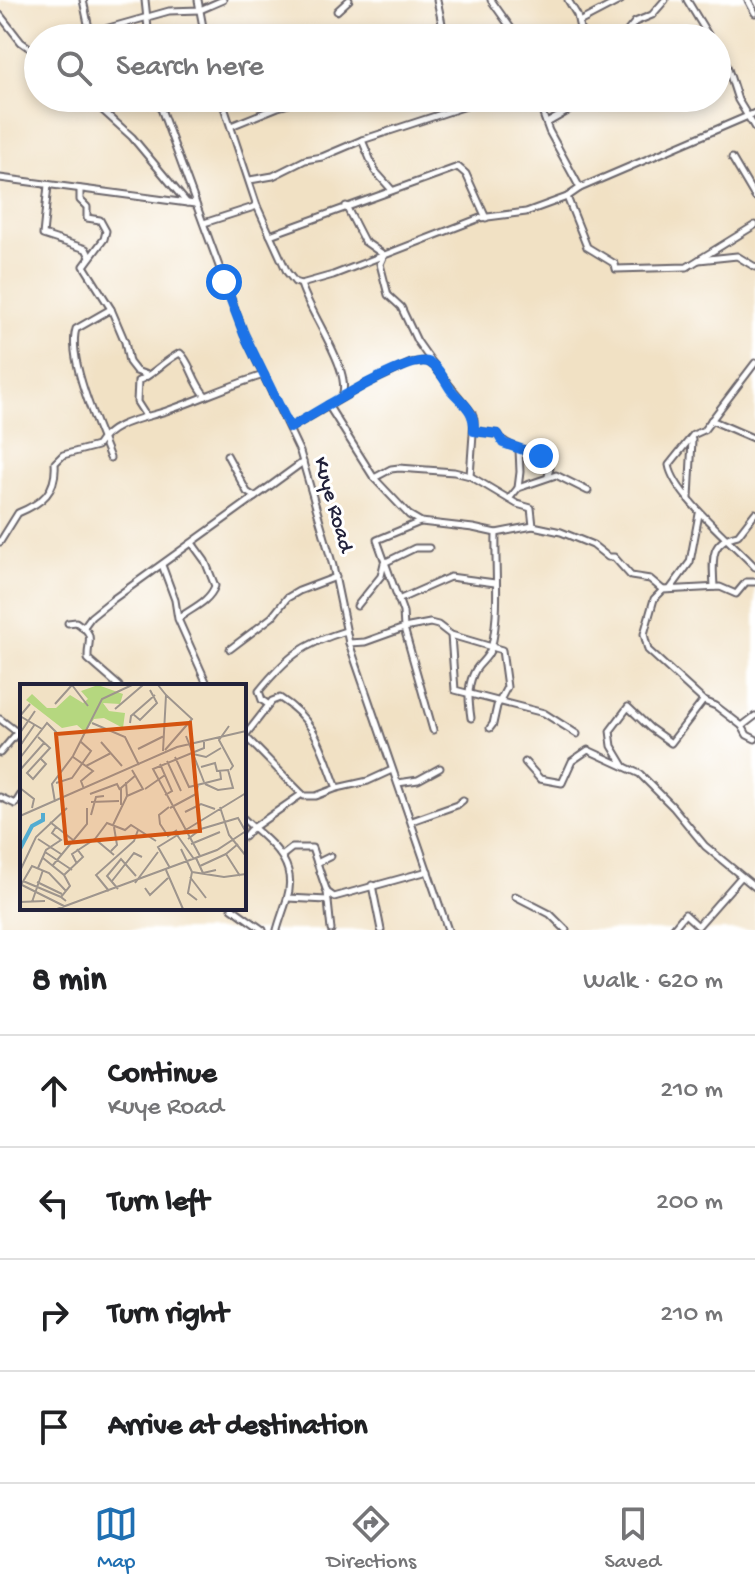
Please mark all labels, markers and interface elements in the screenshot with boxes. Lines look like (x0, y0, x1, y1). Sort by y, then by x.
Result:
search box (24, 24, 731, 112)
icon: search (52, 46, 96, 90)
text: Search here (116, 51, 264, 86)
route start (206, 264, 242, 300)
route end (523, 438, 559, 474)
street label: Kuye Road (306, 454, 359, 558)
inset map (20, 684, 246, 910)
text: 8 min (32, 962, 106, 1002)
text: Walk · 620 m (583, 967, 723, 998)
text: Continue (108, 1058, 217, 1093)
icon: ahead (32, 1069, 76, 1113)
text: 210 m (660, 1076, 723, 1107)
text: Kuye Road (108, 1093, 224, 1124)
icon: left (32, 1181, 76, 1225)
text: Turn left (108, 1186, 209, 1221)
text: 200 m (656, 1188, 723, 1219)
icon: right (32, 1293, 76, 1337)
text: Turn right (108, 1298, 228, 1333)
text: 210 m (660, 1300, 723, 1331)
icon: arrive (32, 1405, 76, 1449)
text: Arrive at destination (108, 1410, 368, 1445)
tab: Map (94, 1502, 138, 1576)
tab: Directions (327, 1502, 416, 1576)
tab: Saved (604, 1502, 661, 1576)

